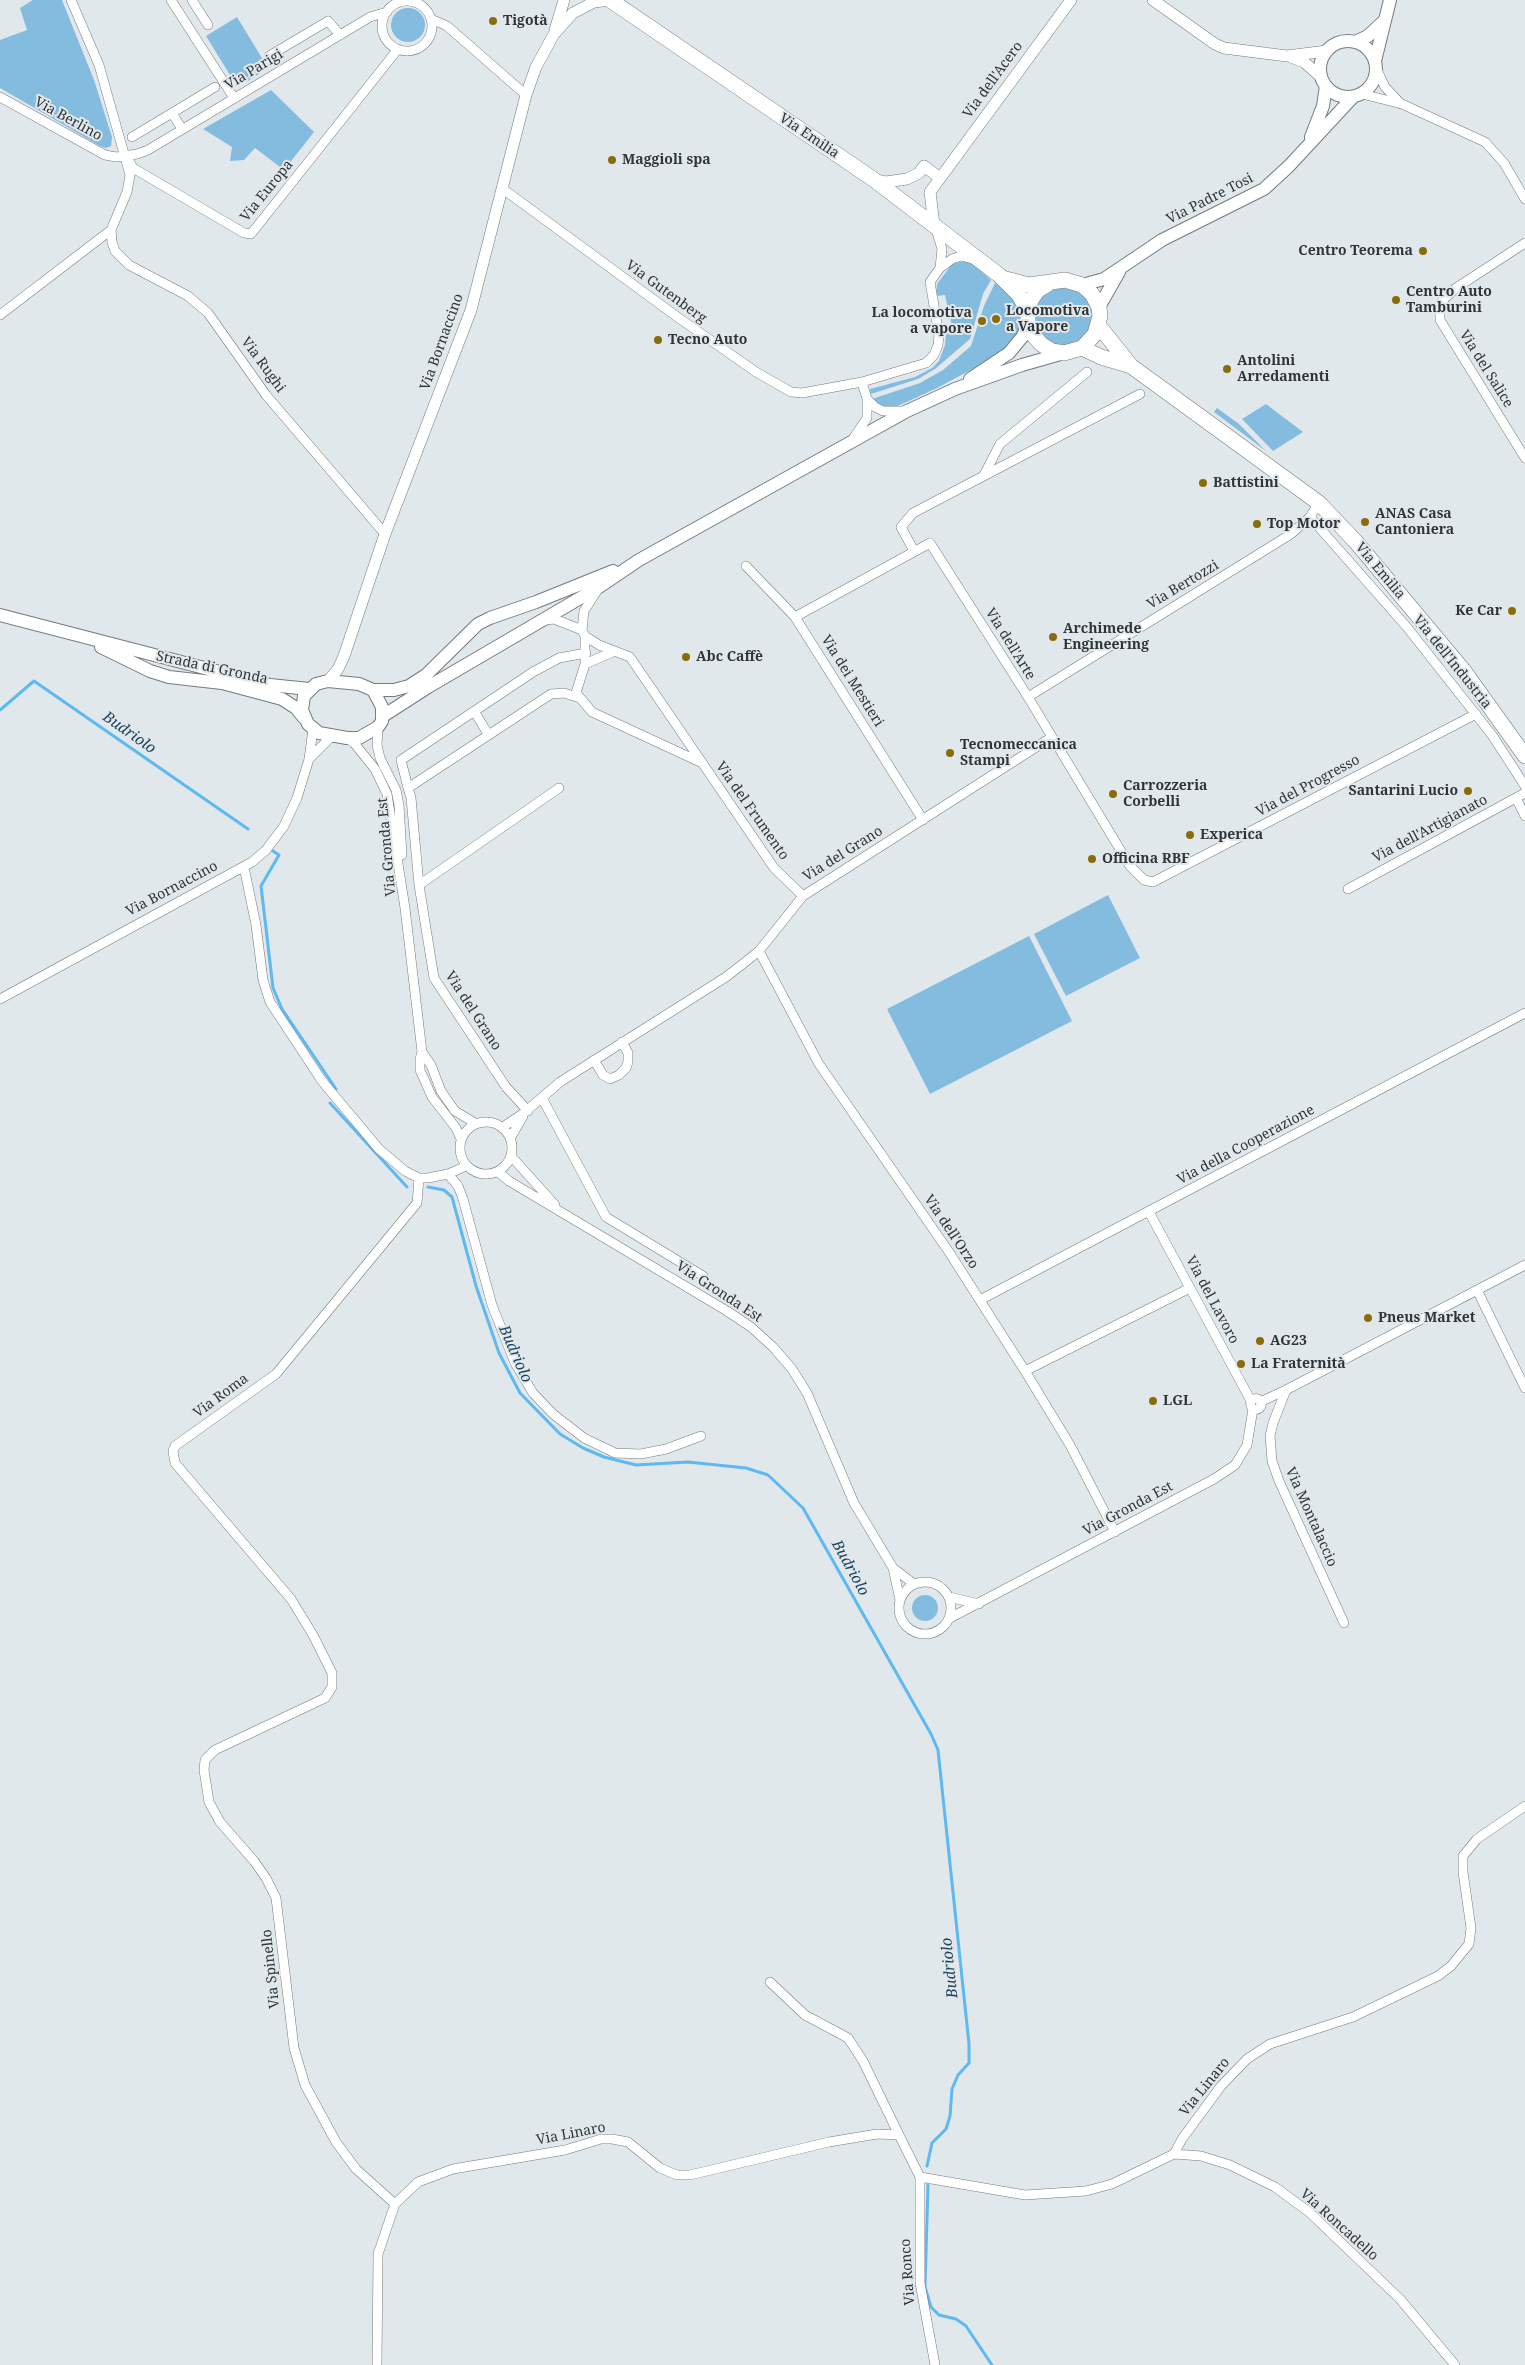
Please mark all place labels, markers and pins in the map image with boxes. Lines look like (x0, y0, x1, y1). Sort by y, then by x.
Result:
place label: Tigotà (503, 13, 548, 29)
marker: Tigotà (487, 15, 499, 27)
place label: Maggioli spa (622, 152, 711, 168)
marker: Maggioli spa (606, 154, 618, 166)
place label: Centro Teorema (1298, 243, 1413, 259)
marker: Centro Teorema (1417, 245, 1429, 257)
place label: Centro Auto Tamburini (1406, 284, 1492, 316)
marker: Centro Auto Tamburini (1390, 294, 1402, 306)
place label: Locomotiva a Vapore (1006, 303, 1090, 336)
place label: La locomotiva a vapore (871, 305, 972, 338)
marker: Locomotiva a Vapore (990, 313, 1002, 325)
marker: La locomotiva a vapore (976, 315, 988, 327)
place label: Tecno Auto (668, 332, 747, 348)
marker: Tecno Auto (652, 334, 664, 346)
place label: Antolini Arredamenti (1237, 353, 1329, 386)
marker: Antolini Arredamenti (1221, 363, 1233, 375)
place label: Battistini (1213, 475, 1279, 491)
marker: Battistini (1197, 477, 1209, 489)
place label: ANAS Casa Cantoniera (1375, 506, 1454, 538)
place label: Top Motor (1267, 516, 1340, 532)
marker: ANAS Casa Cantoniera (1359, 516, 1371, 528)
marker: Top Motor (1251, 518, 1263, 530)
place label: Ke Car (1455, 603, 1502, 619)
marker: Ke Car (1506, 605, 1518, 617)
place label: Archimede Engineering (1063, 621, 1149, 654)
marker: Archimede Engineering (1047, 631, 1059, 643)
place label: Abc Caffè (696, 649, 763, 665)
marker: Abc Caffè (680, 651, 692, 663)
place label: Tecnomeccanica Stampi (960, 737, 1077, 770)
marker: Tecnomeccanica Stampi (944, 747, 956, 759)
place label: Carrozzeria Corbelli (1123, 778, 1207, 810)
place label: Santarini Lucio (1349, 783, 1458, 799)
marker: Santarini Lucio (1462, 785, 1474, 797)
marker: Carrozzeria Corbelli (1107, 788, 1119, 800)
place label: Experica (1200, 827, 1263, 843)
marker: Experica (1184, 829, 1196, 841)
place label: Officina RBF (1102, 851, 1190, 867)
marker: Officina RBF (1086, 853, 1098, 865)
place label: Pneus Market (1378, 1310, 1475, 1326)
marker: Pneus Market (1362, 1312, 1374, 1324)
place label: AG23 (1270, 1333, 1307, 1349)
marker: AG23 (1254, 1335, 1266, 1347)
place label: La Fraternità (1251, 1356, 1346, 1372)
marker: La Fraternità (1235, 1358, 1247, 1370)
place label: LGL (1163, 1393, 1192, 1409)
marker: LGL (1147, 1395, 1159, 1407)

